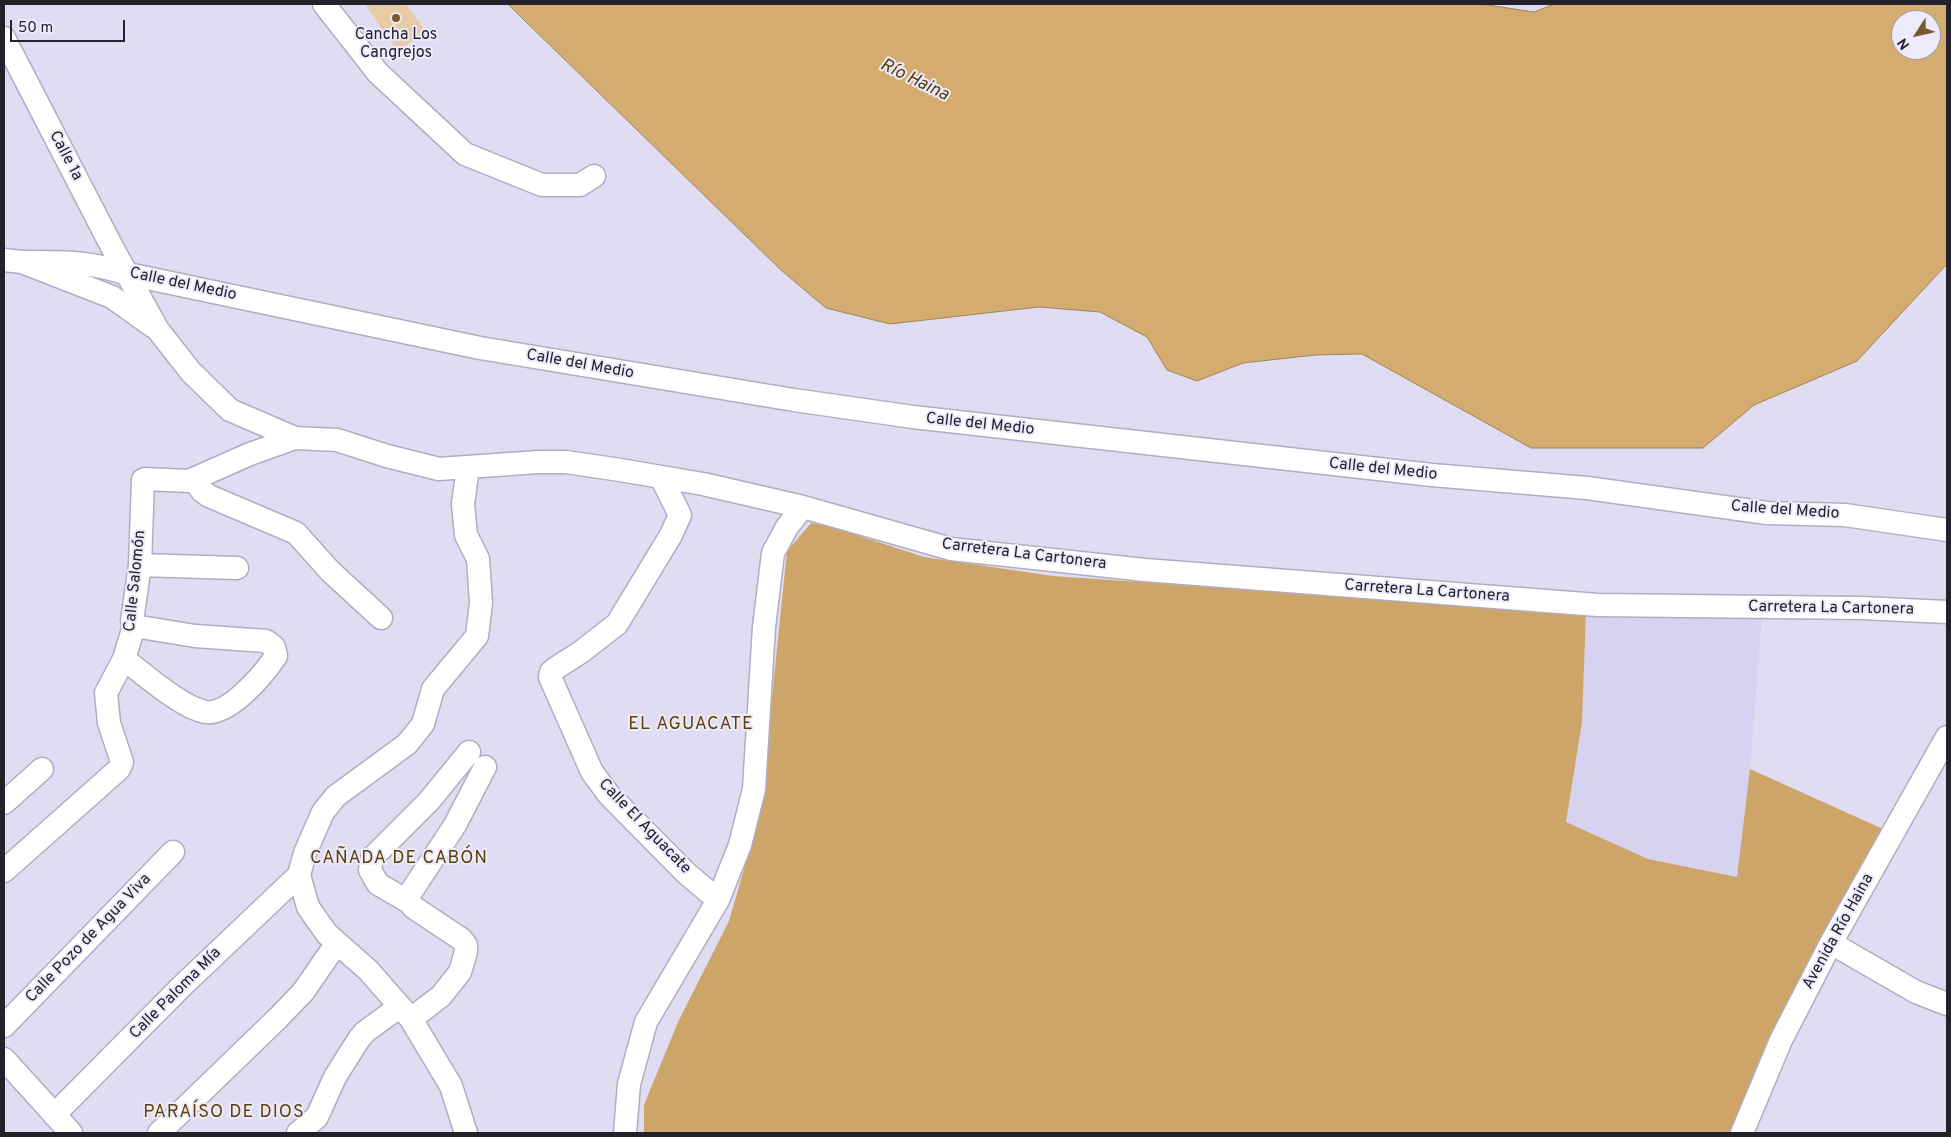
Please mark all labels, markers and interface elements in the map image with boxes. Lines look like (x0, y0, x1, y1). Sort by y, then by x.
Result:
scale bar (12, 10, 128, 42)
north arrow (1891, 10, 1941, 60)
marker: Cancha Los Cangrejos (390, 12, 402, 24)
text: 50 m (18, 19, 53, 38)
place label: Cancha Los Cangrejos (355, 26, 437, 64)
text: N (1894, 34, 1914, 52)
water label: Río Haina (876, 55, 952, 107)
street label: Calle 1a (44, 128, 86, 184)
street label: Calle del Medio (128, 264, 238, 306)
street label: Calle del Medio (525, 346, 635, 384)
street label: Calle del Medio (925, 410, 1035, 440)
street label: Calle del Medio (1328, 455, 1438, 485)
street label: Calle del Medio (1730, 498, 1840, 524)
street label: Calle Salomón (121, 529, 151, 633)
street label: Carretera La Cartonera (941, 535, 1107, 575)
street label: Carretera La Cartonera (1344, 577, 1510, 607)
street label: Carretera La Cartonera (1748, 598, 1914, 620)
district label: EL AGUACATE (627, 714, 755, 736)
street label: Calle El Aguacate (594, 775, 694, 879)
district label: CAÑADA DE CABÓN (308, 848, 490, 870)
street label: Calle Pozo de Agua Viva (22, 870, 156, 1008)
street label: Avenida Río Haina (1799, 871, 1879, 993)
street label: Calle Paloma Mía (126, 944, 226, 1044)
district label: PARAÍSO DE DIOS (141, 1102, 307, 1124)

